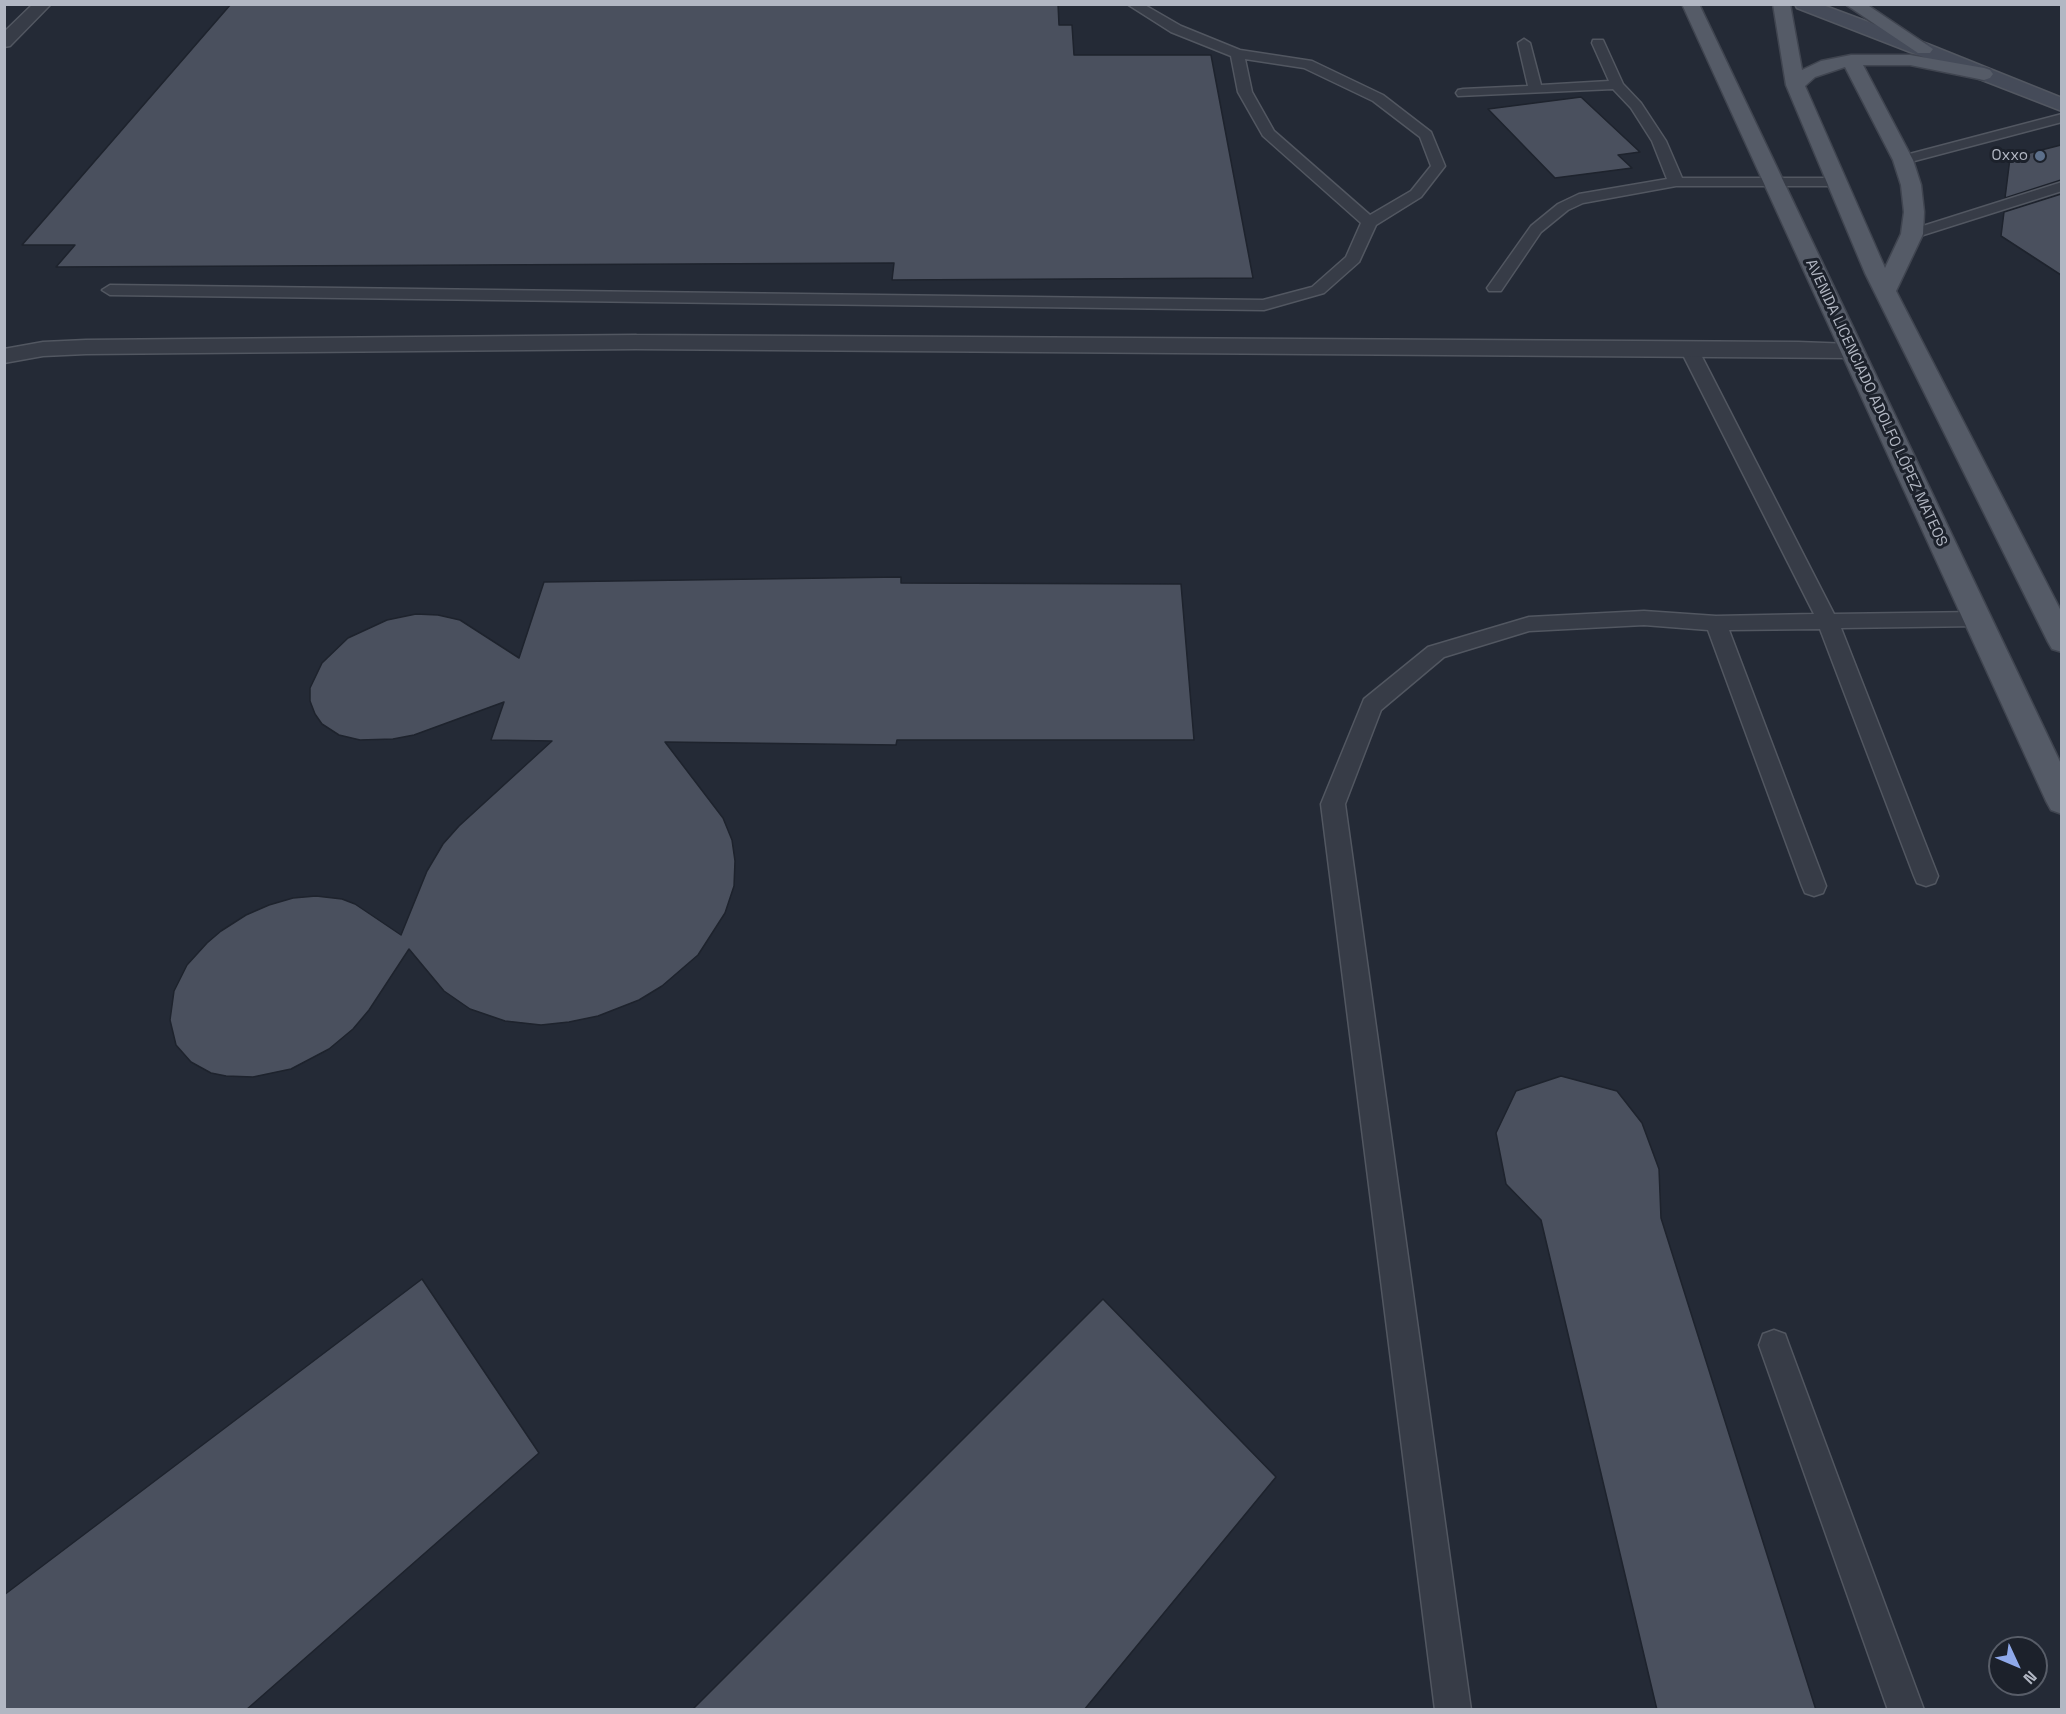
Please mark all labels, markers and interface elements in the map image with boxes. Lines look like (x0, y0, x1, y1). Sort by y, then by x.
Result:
place label: Oxxo (1991, 147, 2028, 165)
marker: Oxxo (2033, 149, 2047, 163)
street label: AVENIDA LICENCIADO ADOLFO LÓPEZ MATEOS (1801, 257, 1951, 549)
north arrow (1988, 1636, 2048, 1696)
text: N (2019, 1666, 2041, 1689)

